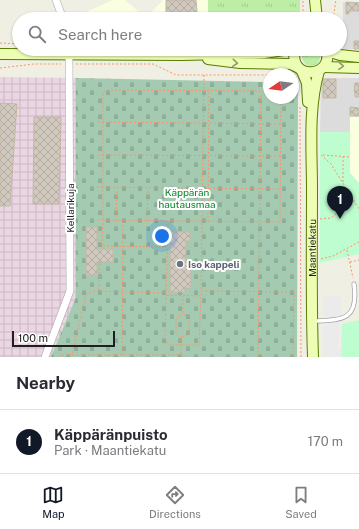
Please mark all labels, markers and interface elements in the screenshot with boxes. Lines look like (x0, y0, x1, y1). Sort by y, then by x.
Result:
search box (12, 12, 347, 56)
icon: search (26, 23, 48, 45)
text: Search here (58, 26, 142, 43)
one-way arrow (232, 58, 238, 67)
one-way arrow (338, 62, 344, 71)
north arrow (263, 68, 299, 104)
street label: Kellarikuja (64, 183, 76, 233)
park label: Käppärän hautausmaa (158, 186, 216, 210)
pin: 1 (327, 186, 353, 219)
street label: Maantiekatu (306, 219, 318, 277)
your location (152, 226, 172, 246)
place label: Iso kappeli (188, 258, 240, 270)
marker: Iso kappeli (175, 259, 185, 269)
scale bar (12, 329, 115, 348)
text: 100 m (18, 332, 48, 344)
text: Nearby (16, 373, 75, 393)
text: Käppäränpuisto (54, 426, 168, 443)
text: 1 (26, 434, 32, 449)
text: 170 m (308, 434, 343, 449)
text: Park · Maantiekatu (54, 443, 166, 458)
tab: Map (42, 484, 65, 520)
tab: Directions (149, 484, 201, 520)
tab: Saved (285, 484, 317, 520)

